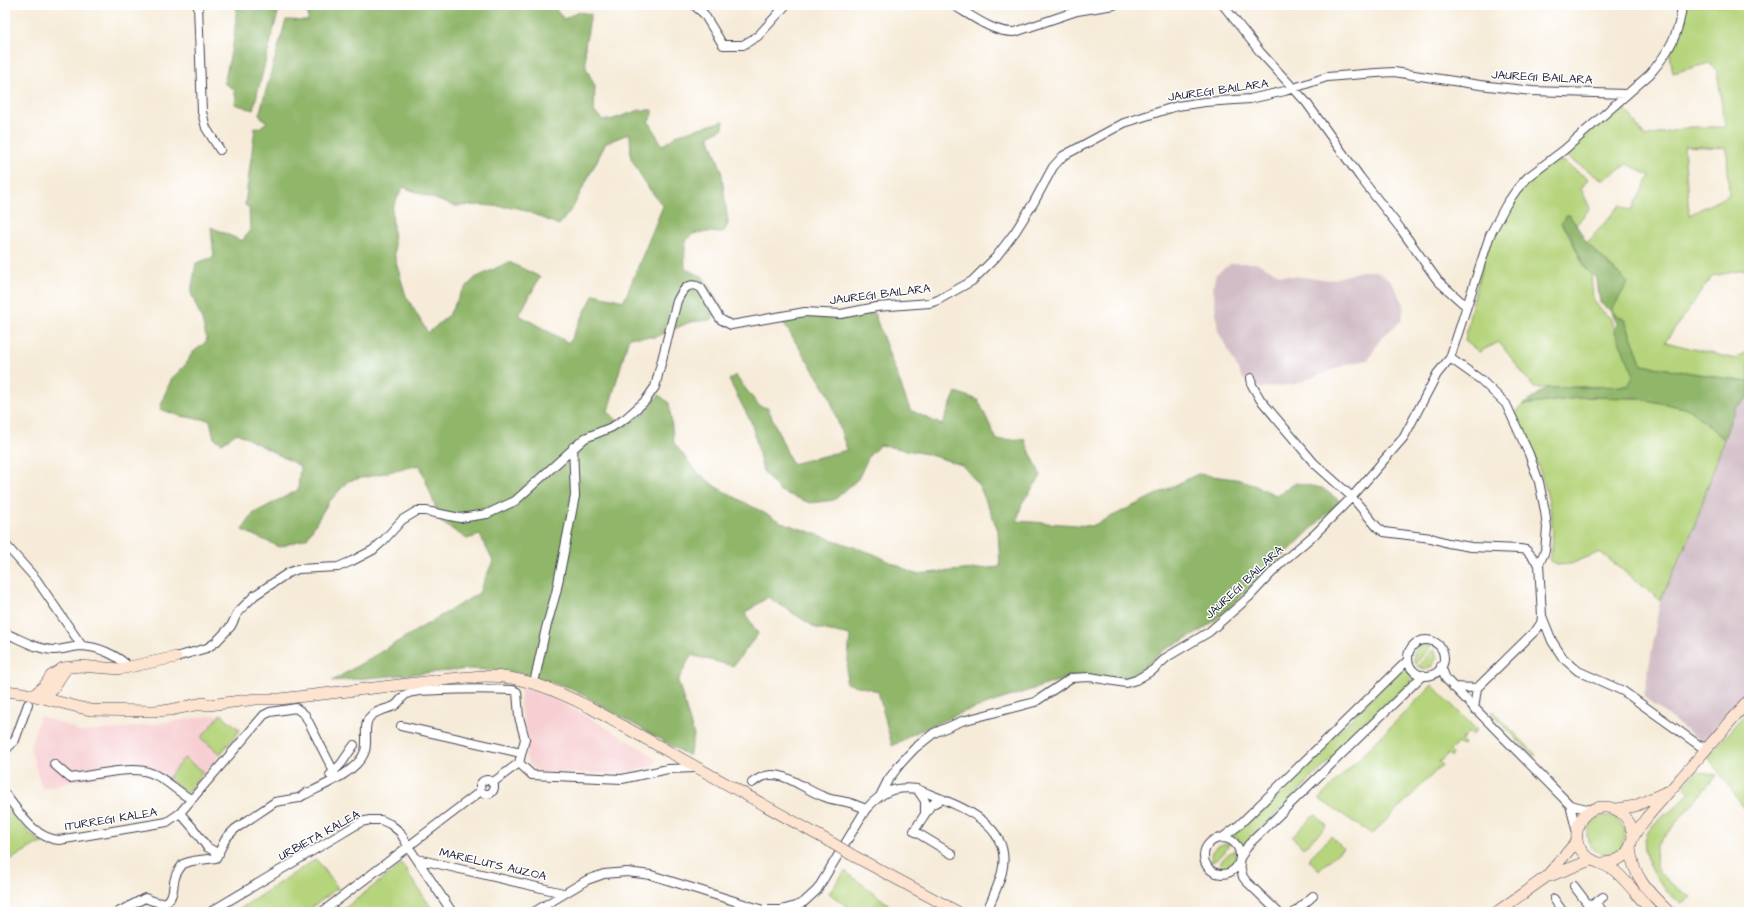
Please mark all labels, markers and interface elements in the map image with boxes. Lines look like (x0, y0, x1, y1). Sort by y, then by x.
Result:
street label: JAUREGI BAILARA (1491, 66, 1593, 89)
street label: JAUREGI BAILARA (1167, 75, 1270, 106)
street label: JAUREGI BAILARA (829, 280, 932, 309)
street label: JAUREGI BAILARA (1201, 541, 1288, 623)
street label: ITURREGI KALEA (64, 804, 159, 835)
street label: URBIETA KALEA (275, 806, 363, 865)
street label: MARIELUTS AUZOA (438, 844, 549, 885)

